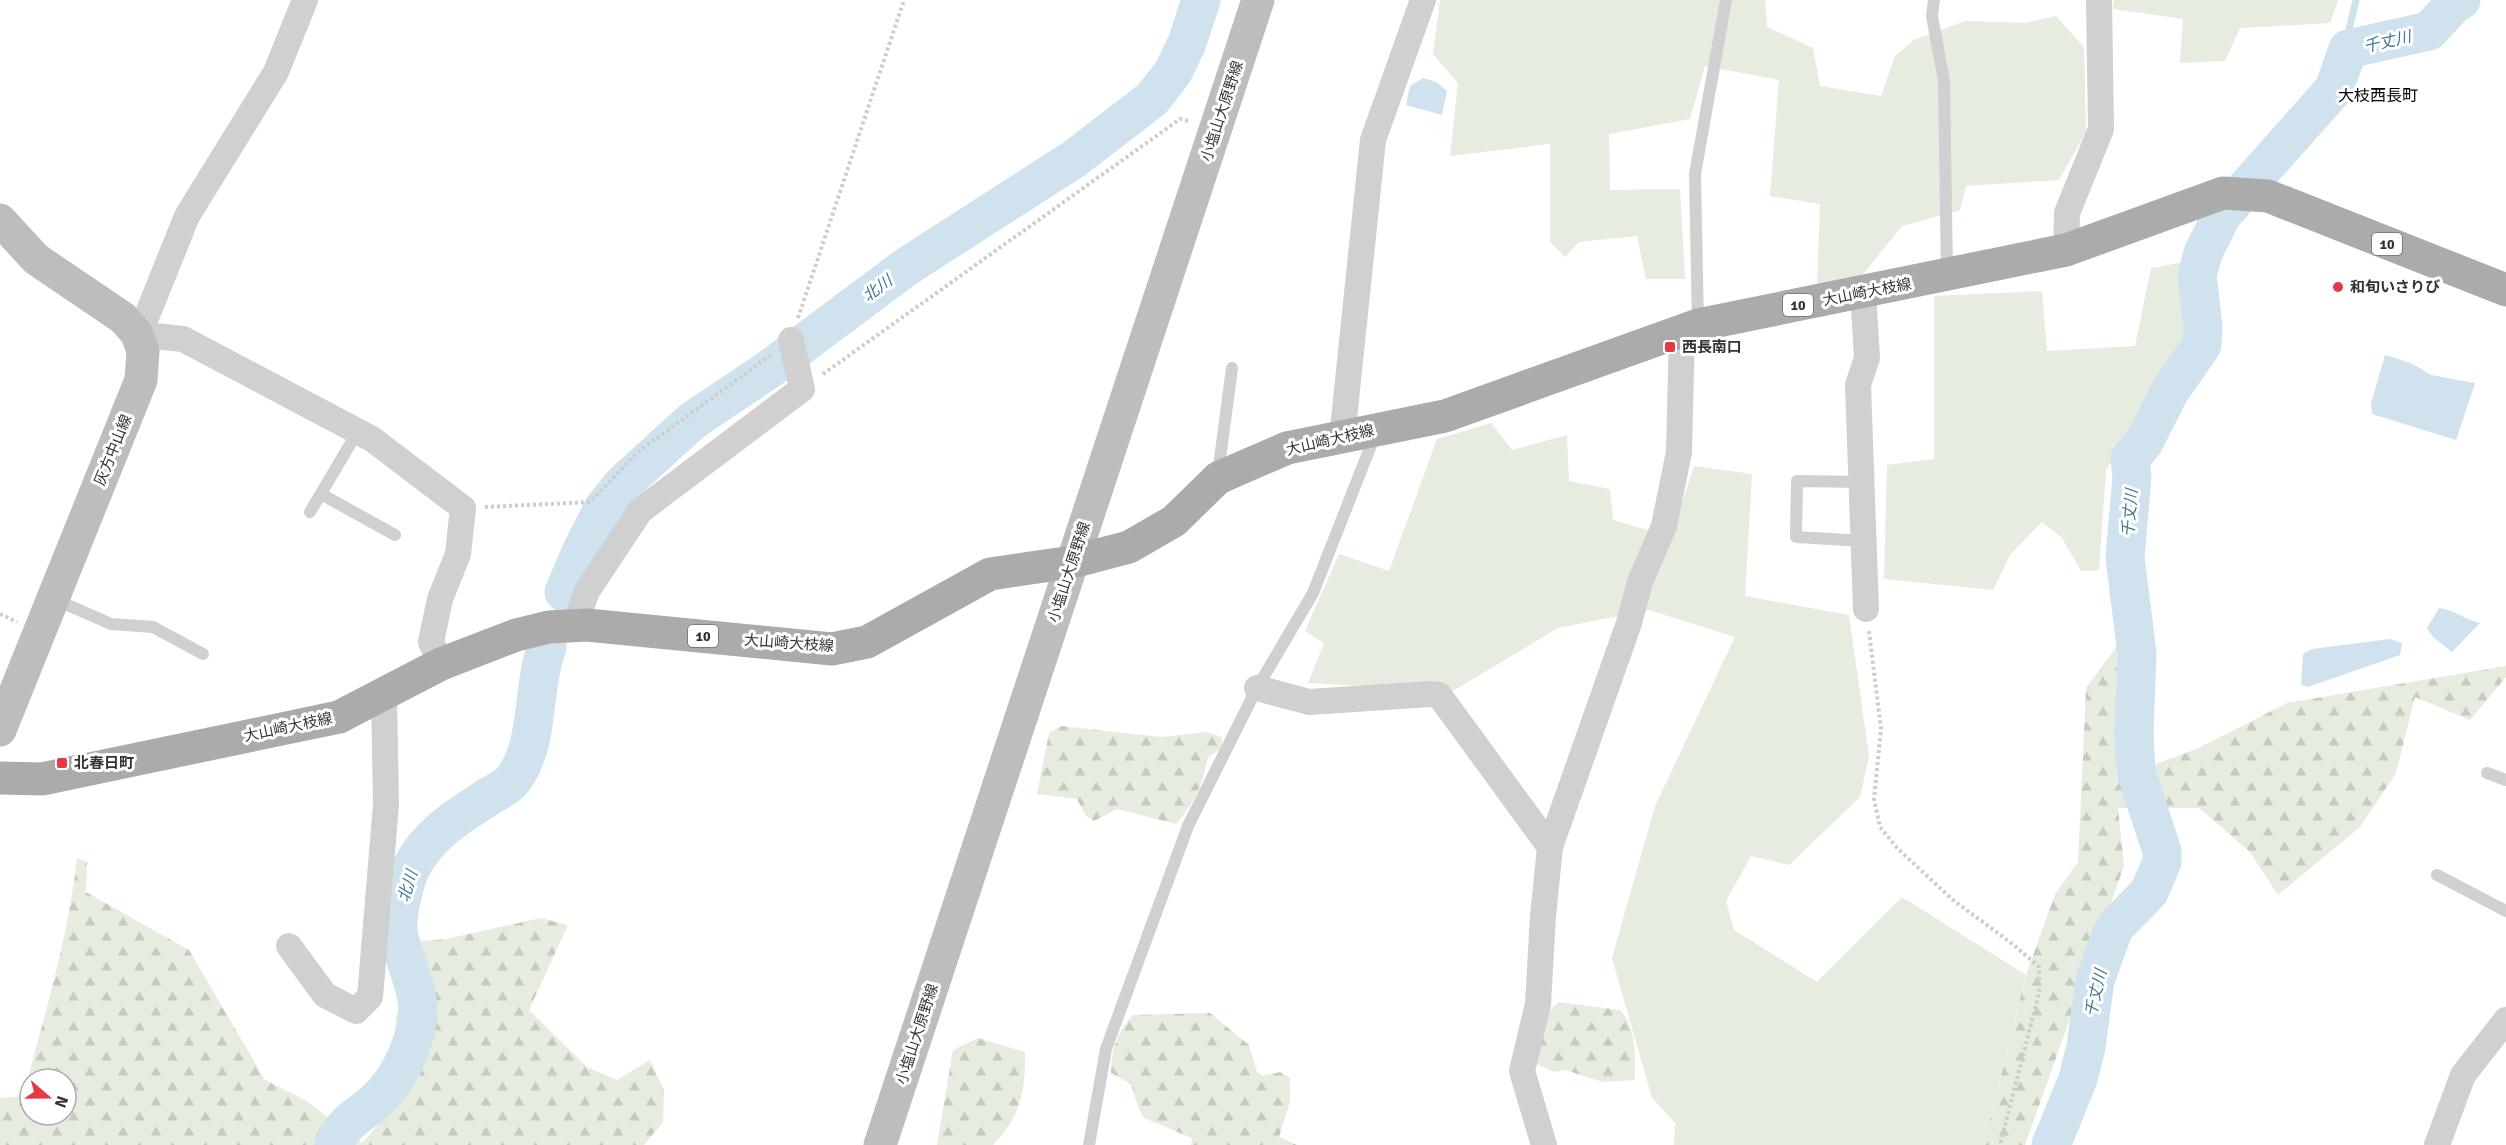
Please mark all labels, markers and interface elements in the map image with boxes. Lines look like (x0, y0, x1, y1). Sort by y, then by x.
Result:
water label: 千丈川 (2362, 26, 2415, 57)
street label: 小塩山大原野線 (1197, 58, 1247, 164)
district label: 大枝西長町 (2338, 86, 2418, 106)
road number: 10 (2372, 233, 2402, 255)
water label: 北川 (859, 270, 898, 306)
street label: 大山崎大枝線 (1821, 275, 1913, 309)
place label: 和旬いさりび (2350, 278, 2440, 296)
marker: 和旬いさりび (2331, 280, 2345, 294)
road number: 10 (1783, 294, 1813, 316)
place label: 西長南口 (1682, 338, 1742, 356)
marker: 西長南口 (1663, 340, 1677, 354)
street label: 灰方中山線 (91, 412, 135, 488)
street label: 大山崎大枝線 (1284, 421, 1376, 459)
water label: 千丈川 (2118, 486, 2142, 538)
street label: 小塩山大原野線 (1044, 519, 1094, 625)
road number: 10 (688, 625, 718, 647)
street label: 大山崎大枝線 (743, 631, 835, 655)
street label: 大山崎大枝線 (242, 709, 334, 745)
place label: 北春日町 (74, 754, 134, 772)
marker: 北春日町 (55, 756, 69, 770)
water label: 北川 (394, 866, 423, 905)
water label: 千丈川 (2081, 966, 2112, 1019)
street label: 小塩山大原野線 (892, 981, 942, 1087)
north arrow (18, 1067, 78, 1127)
text: N (50, 1093, 72, 1110)

